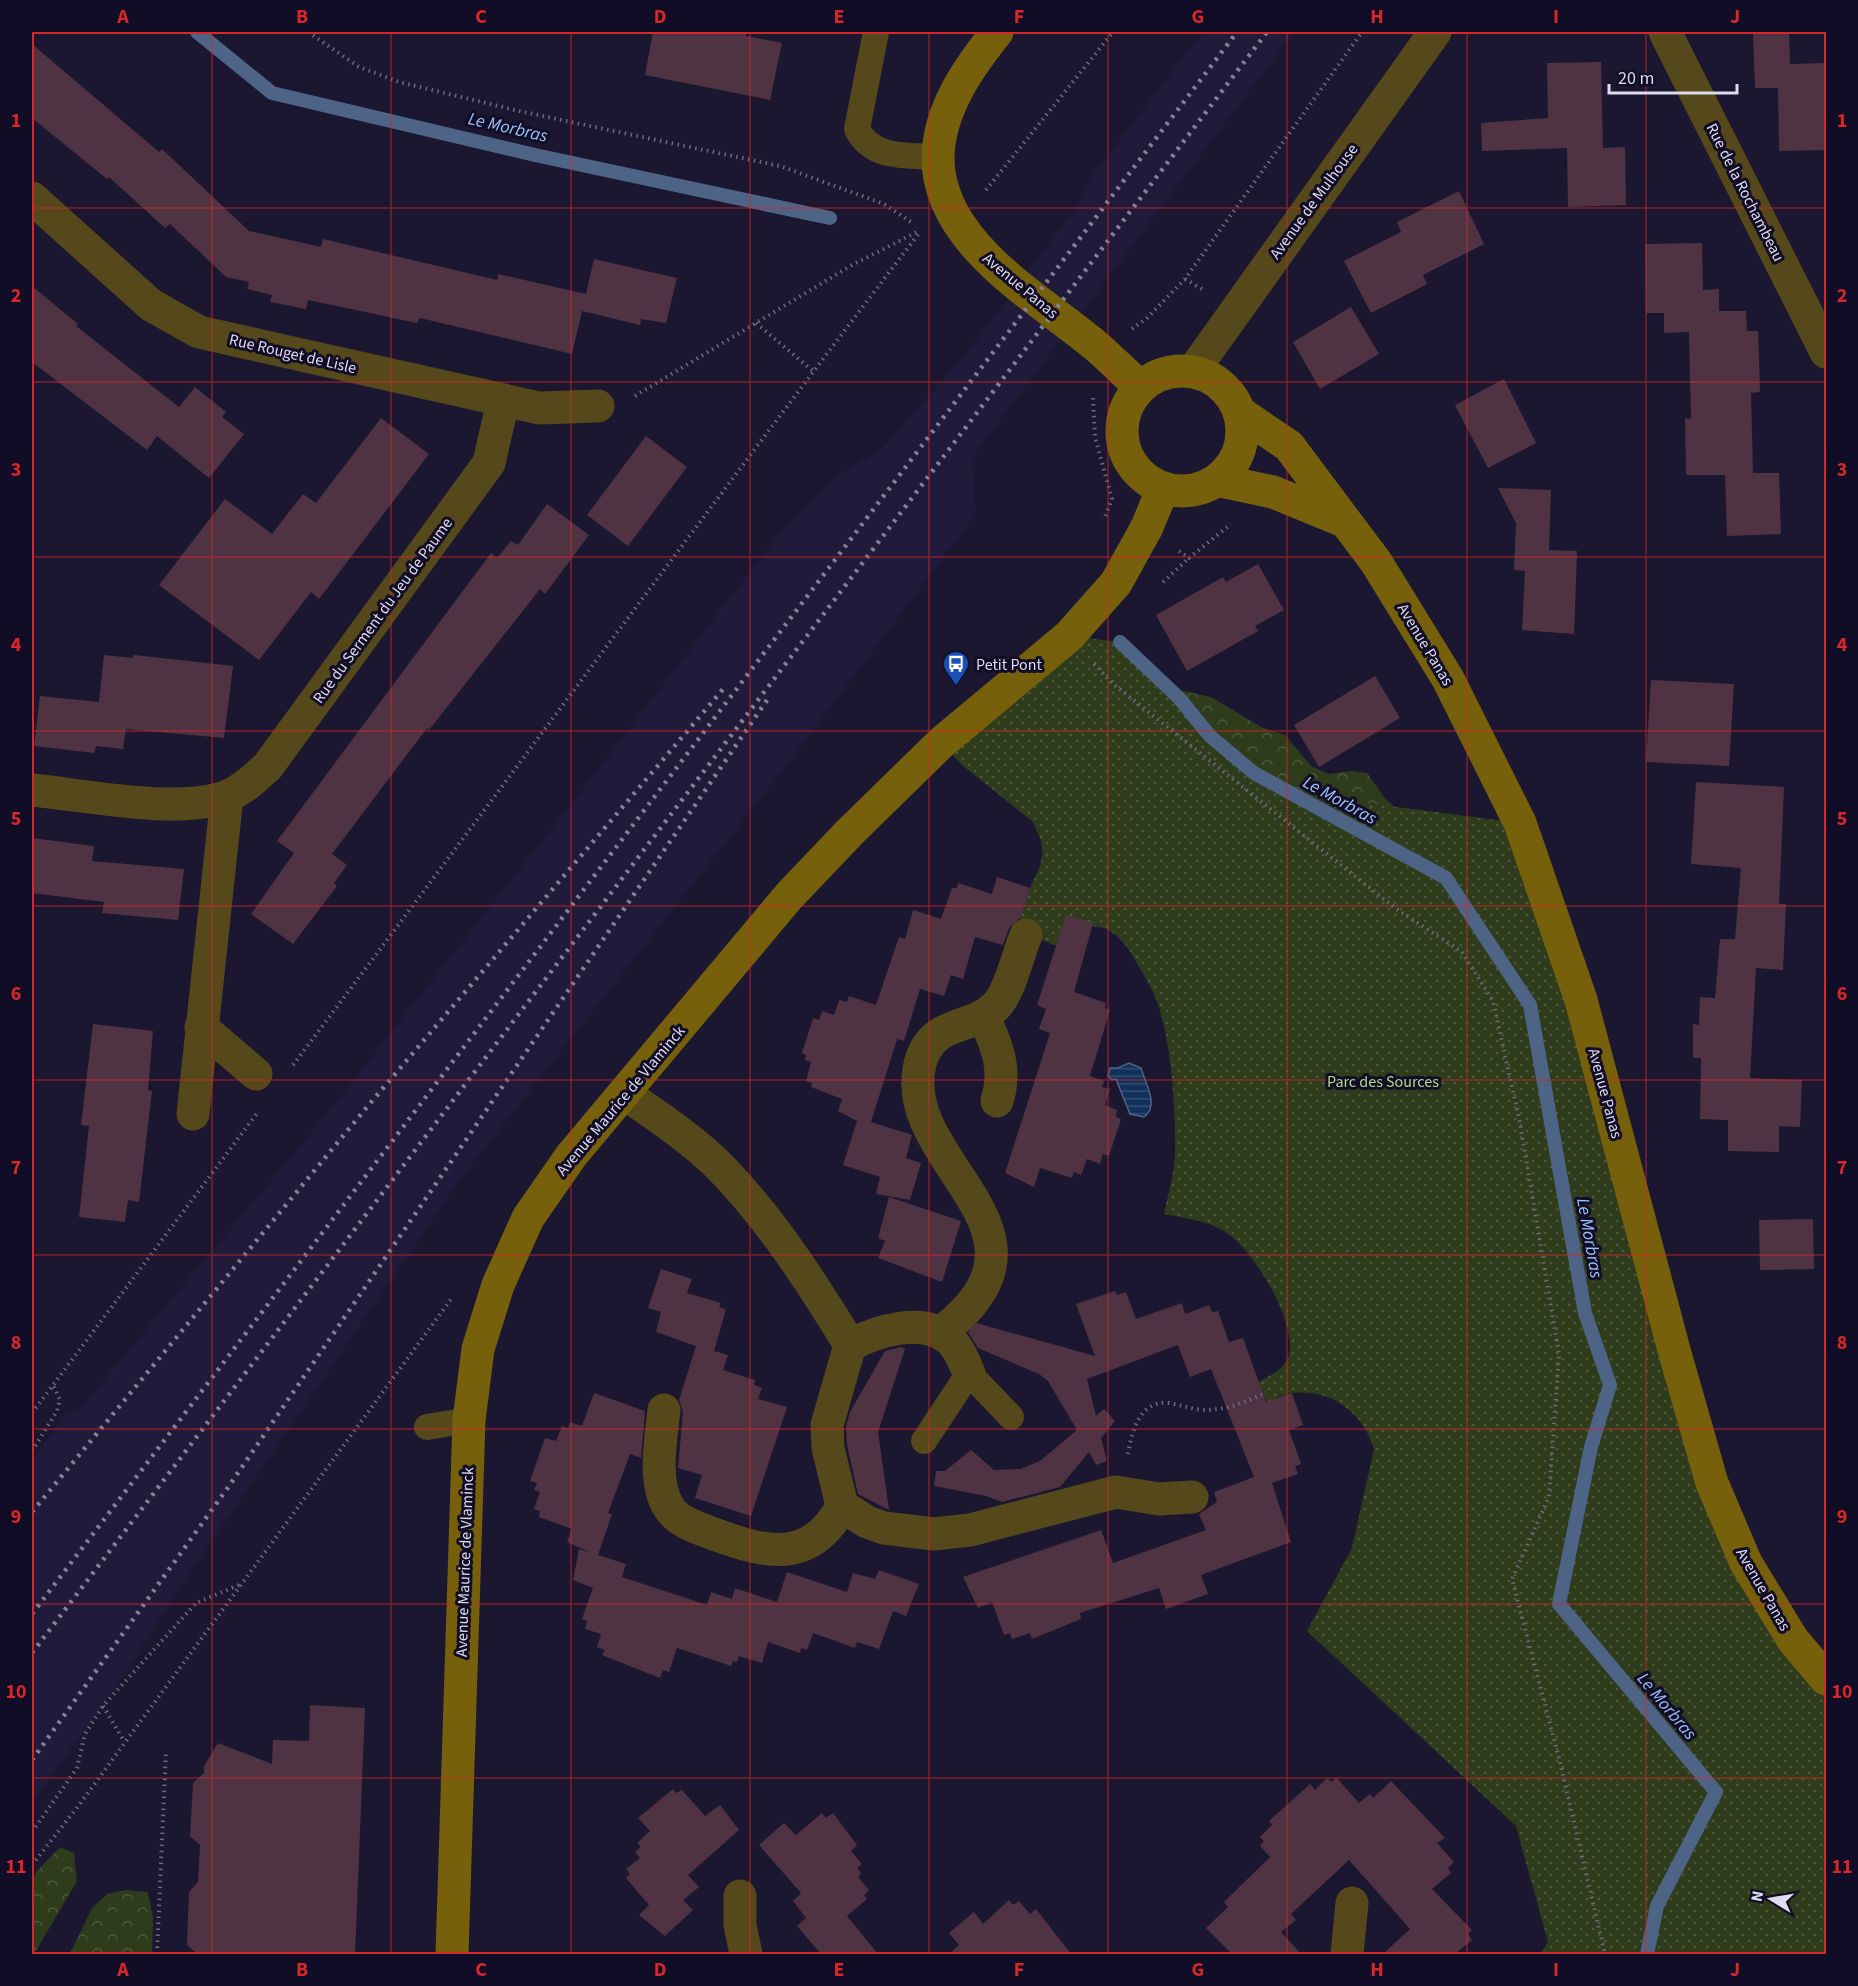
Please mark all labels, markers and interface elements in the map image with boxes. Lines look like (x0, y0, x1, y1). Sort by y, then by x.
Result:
text: A (116, 3, 129, 31)
text: B (296, 3, 308, 31)
text: C (475, 3, 487, 31)
text: D (654, 3, 666, 31)
text: E (834, 3, 844, 31)
text: F (1014, 3, 1024, 31)
text: G (1192, 3, 1204, 31)
text: H (1370, 3, 1384, 31)
text: I (1553, 3, 1559, 31)
text: J (1730, 3, 1740, 31)
scale bar (1609, 57, 1736, 95)
text: 20 m (1618, 66, 1654, 91)
water label: Le Morbras (466, 106, 550, 149)
text: 1 (11, 107, 21, 135)
text: 1 (1837, 107, 1847, 135)
street label: Rue de la Rochambeau (1701, 119, 1790, 265)
street label: Avenue de Mulhouse (1264, 139, 1363, 264)
street label: Avenue Panas (978, 248, 1063, 324)
text: 2 (11, 282, 21, 310)
text: 2 (1837, 282, 1847, 310)
street label: Rue Rouget de Lisle (227, 329, 359, 379)
text: 3 (11, 456, 21, 484)
text: 3 (1837, 456, 1847, 484)
street label: Rue du Serment du Jeu de Paume (308, 513, 458, 708)
street label: Avenue Panas (1392, 599, 1459, 690)
text: 4 (11, 631, 22, 659)
text: 4 (1837, 631, 1848, 659)
bus stop icon: Petit Pont (941, 649, 971, 687)
place label: Petit Pont (976, 654, 1043, 676)
water label: Le Morbras (1298, 770, 1381, 831)
text: 5 (11, 805, 21, 833)
text: 5 (1837, 805, 1847, 833)
text: 6 (11, 980, 21, 1008)
text: 6 (1837, 980, 1847, 1008)
street label: Avenue Maurice de Vlaminck (551, 1021, 690, 1181)
street label: Avenue Panas (1582, 1046, 1628, 1141)
park label: Parc des Sources (1327, 1071, 1439, 1093)
text: 7 (11, 1154, 21, 1182)
text: 7 (1837, 1154, 1847, 1182)
water label: Le Morbras (1570, 1196, 1609, 1280)
text: 8 (11, 1329, 21, 1357)
text: 8 (1837, 1329, 1847, 1357)
street label: Avenue Maurice de Vlaminck (451, 1467, 479, 1657)
text: 9 (11, 1503, 21, 1531)
text: 9 (1837, 1503, 1847, 1531)
street label: Avenue Panas (1730, 1544, 1796, 1635)
water label: Le Morbras (1631, 1667, 1702, 1745)
text: 10 (5, 1678, 27, 1706)
text: 10 (1831, 1678, 1853, 1706)
text: 11 (5, 1853, 27, 1881)
text: 11 (1831, 1853, 1853, 1881)
north arrow (1741, 1869, 1801, 1929)
text: N (1745, 1889, 1769, 1904)
text: A (116, 1956, 129, 1984)
text: B (296, 1956, 308, 1984)
text: C (475, 1956, 487, 1984)
text: D (654, 1956, 666, 1984)
text: E (834, 1956, 844, 1984)
text: F (1014, 1956, 1024, 1984)
text: G (1192, 1956, 1204, 1984)
text: H (1370, 1956, 1384, 1984)
text: I (1553, 1956, 1559, 1984)
text: J (1730, 1956, 1740, 1984)

